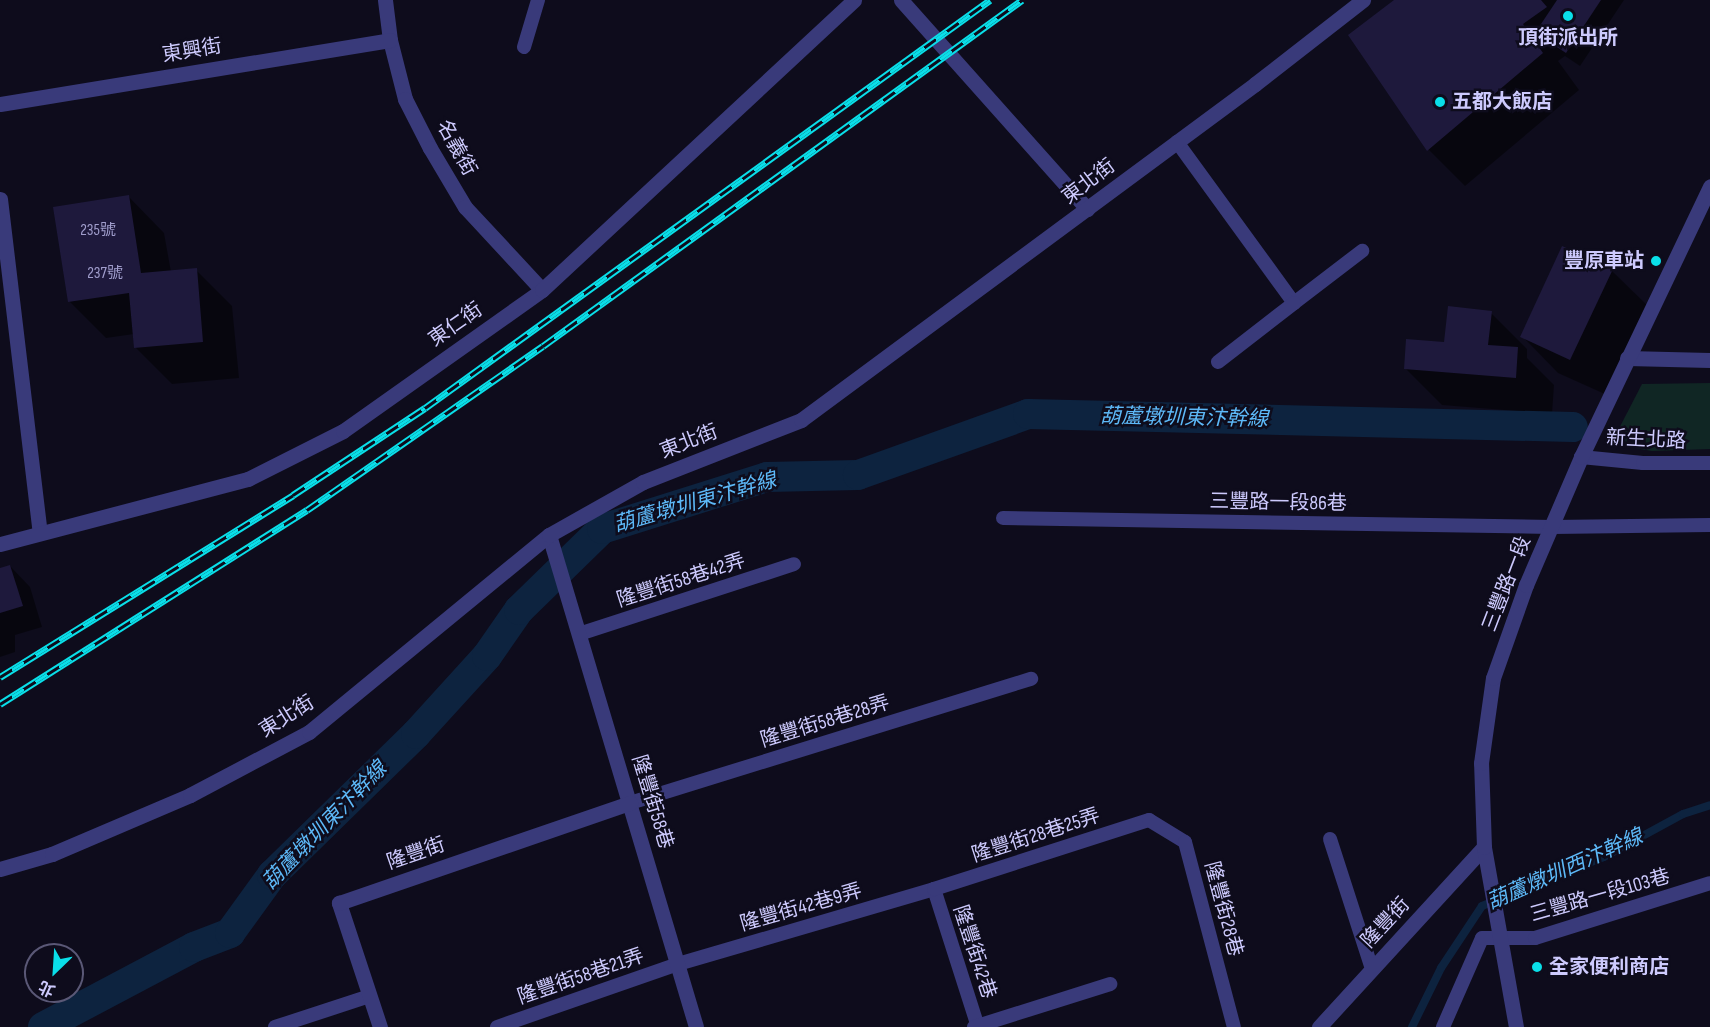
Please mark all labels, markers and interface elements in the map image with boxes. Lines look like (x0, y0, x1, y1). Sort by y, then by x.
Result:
marker: 頂街派出所 (1561, 9, 1575, 23)
place label: 頂街派出所 (1518, 26, 1618, 50)
street label: 東興街 (160, 34, 224, 68)
place label: 五都大飯店 (1452, 90, 1552, 114)
marker: 五都大飯店 (1433, 95, 1447, 109)
street label: 名義街 (431, 116, 481, 180)
street label: 東北街 (1058, 154, 1120, 210)
house number: 235號 (80, 221, 116, 241)
place label: 豐原車站 (1564, 249, 1644, 273)
marker: 豐原車站 (1649, 254, 1663, 268)
house number: 237號 (87, 264, 123, 284)
street label: 東仁街 (425, 298, 487, 352)
water label: 葫蘆墩圳東汴幹線 (1100, 404, 1268, 432)
street label: 東北街 (657, 420, 721, 464)
street label: 新生北路 (1605, 426, 1687, 454)
water label: 葫蘆墩圳東汴幹線 (611, 468, 779, 538)
street label: 三豐路一段86巷 (1209, 490, 1347, 516)
street label: 三豐路一段 (1478, 533, 1536, 635)
street label: 隆豐街58巷42弄 (614, 549, 748, 613)
street label: 東北街 (255, 691, 319, 743)
street label: 隆豐街58巷28弄 (758, 691, 892, 753)
street label: 隆豐街58巷 (626, 752, 678, 852)
water label: 葫蘆墩圳東汴幹線 (258, 757, 392, 895)
street label: 隆豐街28巷25弄 (969, 804, 1103, 868)
water label: 葫蘆燉圳西汴幹線 (1483, 824, 1647, 916)
street label: 隆豐街 (384, 833, 448, 875)
street label: 隆豐街28巷 (1199, 859, 1247, 959)
street label: 三豐路一段103巷 (1527, 865, 1673, 927)
street label: 隆豐街42巷9弄 (737, 879, 865, 937)
street label: 隆豐街 (1357, 893, 1415, 953)
street label: 隆豐街42巷 (948, 902, 1000, 1002)
north arrow (24, 943, 84, 1003)
street label: 隆豐街58巷21弄 (515, 944, 647, 1010)
place label: 全家便利商店 (1549, 955, 1669, 979)
marker: 全家便利商店 (1530, 960, 1544, 974)
text: 北 (36, 976, 58, 1000)

